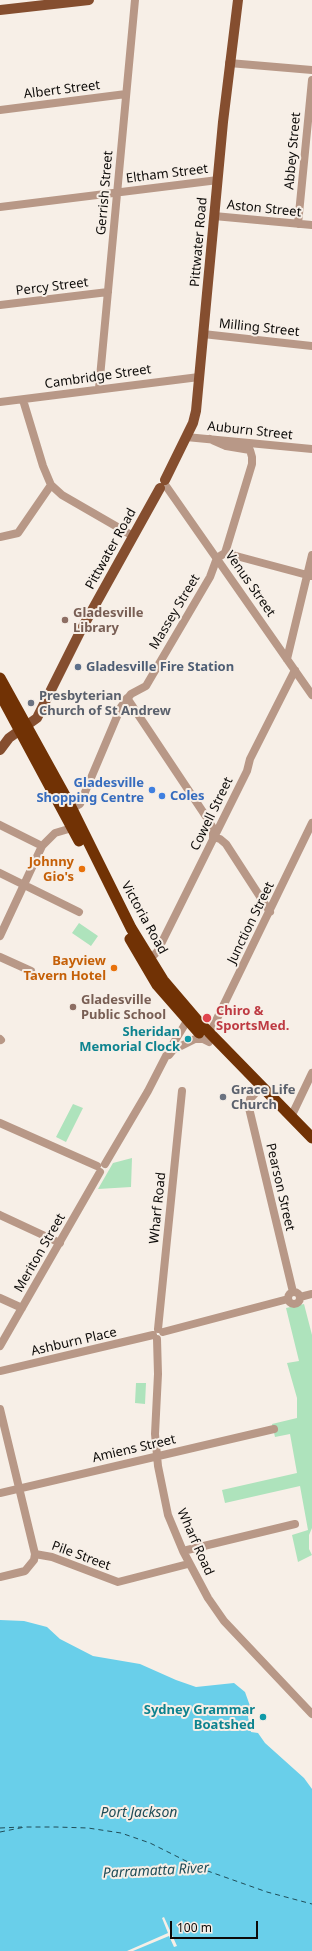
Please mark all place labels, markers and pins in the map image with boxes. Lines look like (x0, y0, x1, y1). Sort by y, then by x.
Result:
place label: Gladesville Library (73, 605, 143, 636)
marker: Gladesville Library (60, 615, 70, 625)
place label: Gladesville Fire Station (86, 659, 234, 675)
marker: Gladesville Fire Station (73, 662, 83, 672)
place label: Presbyterian Church of St Andrew (39, 688, 171, 719)
marker: Presbyterian Church of St Andrew (26, 698, 36, 708)
place label: Gladesville Shopping Centre (36, 775, 144, 806)
marker: Gladesville Shopping Centre (147, 785, 157, 795)
place label: Coles (170, 788, 205, 804)
marker: Coles (157, 791, 167, 801)
place label: Johnny Gio's (29, 854, 74, 885)
marker: Johnny Gio's (77, 864, 87, 874)
place label: Bayview Tavern Hotel (24, 953, 106, 984)
marker: Bayview Tavern Hotel (109, 963, 119, 973)
place label: Gladesville Public School (81, 992, 166, 1023)
marker: Gladesville Public School (68, 1002, 78, 1012)
place label: Chiro & SportsMed. (216, 1003, 289, 1034)
marker: Chiro & SportsMed. (201, 1012, 213, 1024)
place label: Sheridan Memorial Clock (79, 1024, 180, 1055)
marker: Sheridan Memorial Clock (183, 1034, 193, 1044)
place label: Grace Life Church (231, 1082, 296, 1113)
marker: Grace Life Church (218, 1092, 228, 1102)
place label: Sydney Grammar Boatshed (144, 1702, 255, 1733)
marker: Sydney Grammar Boatshed (258, 1712, 268, 1722)

